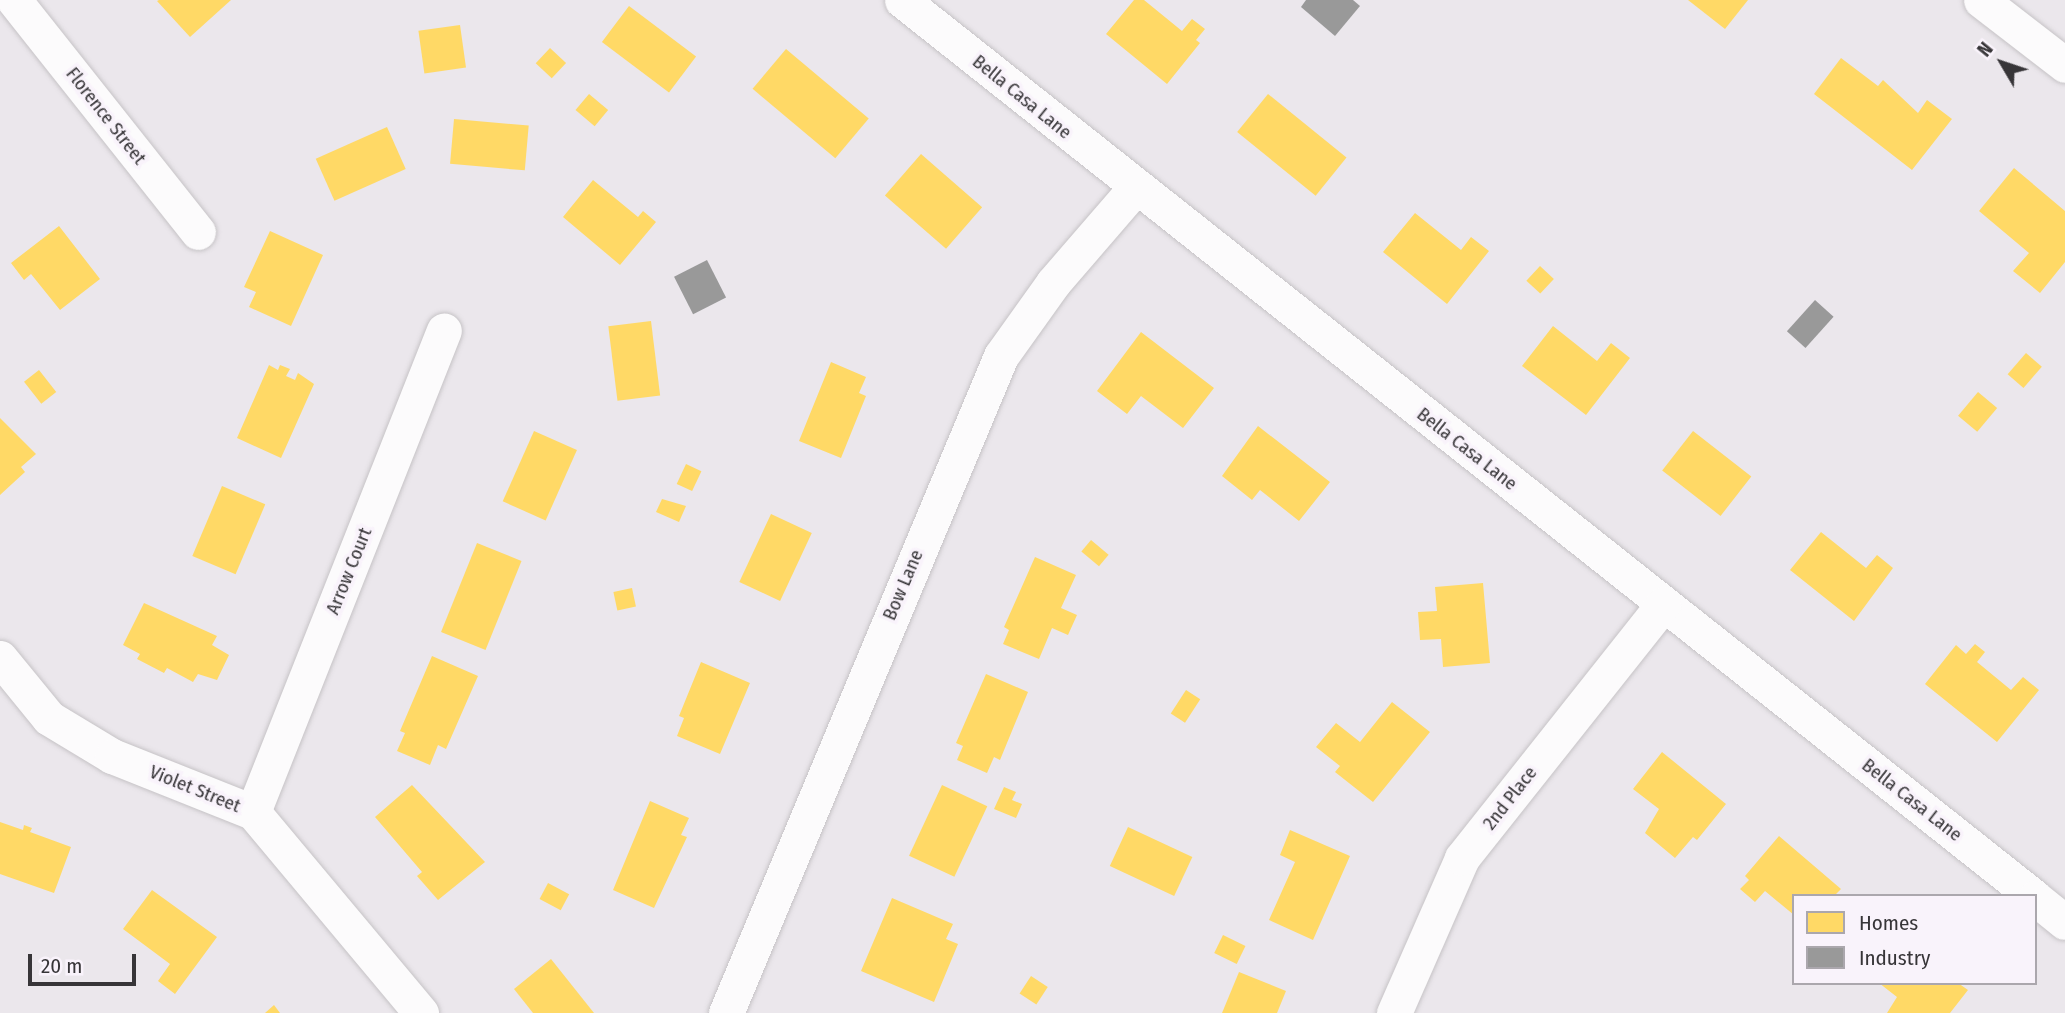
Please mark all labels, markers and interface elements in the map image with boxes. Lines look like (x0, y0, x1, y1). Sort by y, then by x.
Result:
north arrow (1967, 28, 2037, 98)
text: N (1973, 38, 1998, 61)
street label: Bella Casa Lane (968, 50, 1076, 144)
street label: Florence Street (61, 63, 151, 169)
street label: Bella Casa Lane (1412, 403, 1522, 495)
street label: Arrow Court (321, 524, 377, 618)
street label: Bow Lane (878, 546, 928, 624)
street label: Bella Casa Lane (1857, 754, 1967, 846)
street label: Violet Street (146, 760, 244, 818)
street label: 2nd Place (1478, 762, 1542, 834)
legend (1792, 894, 2037, 985)
text: Homes (1859, 910, 1918, 936)
scale bar (32, 940, 140, 984)
text: Industry (1859, 945, 1930, 971)
text: 20 m (41, 953, 82, 979)

